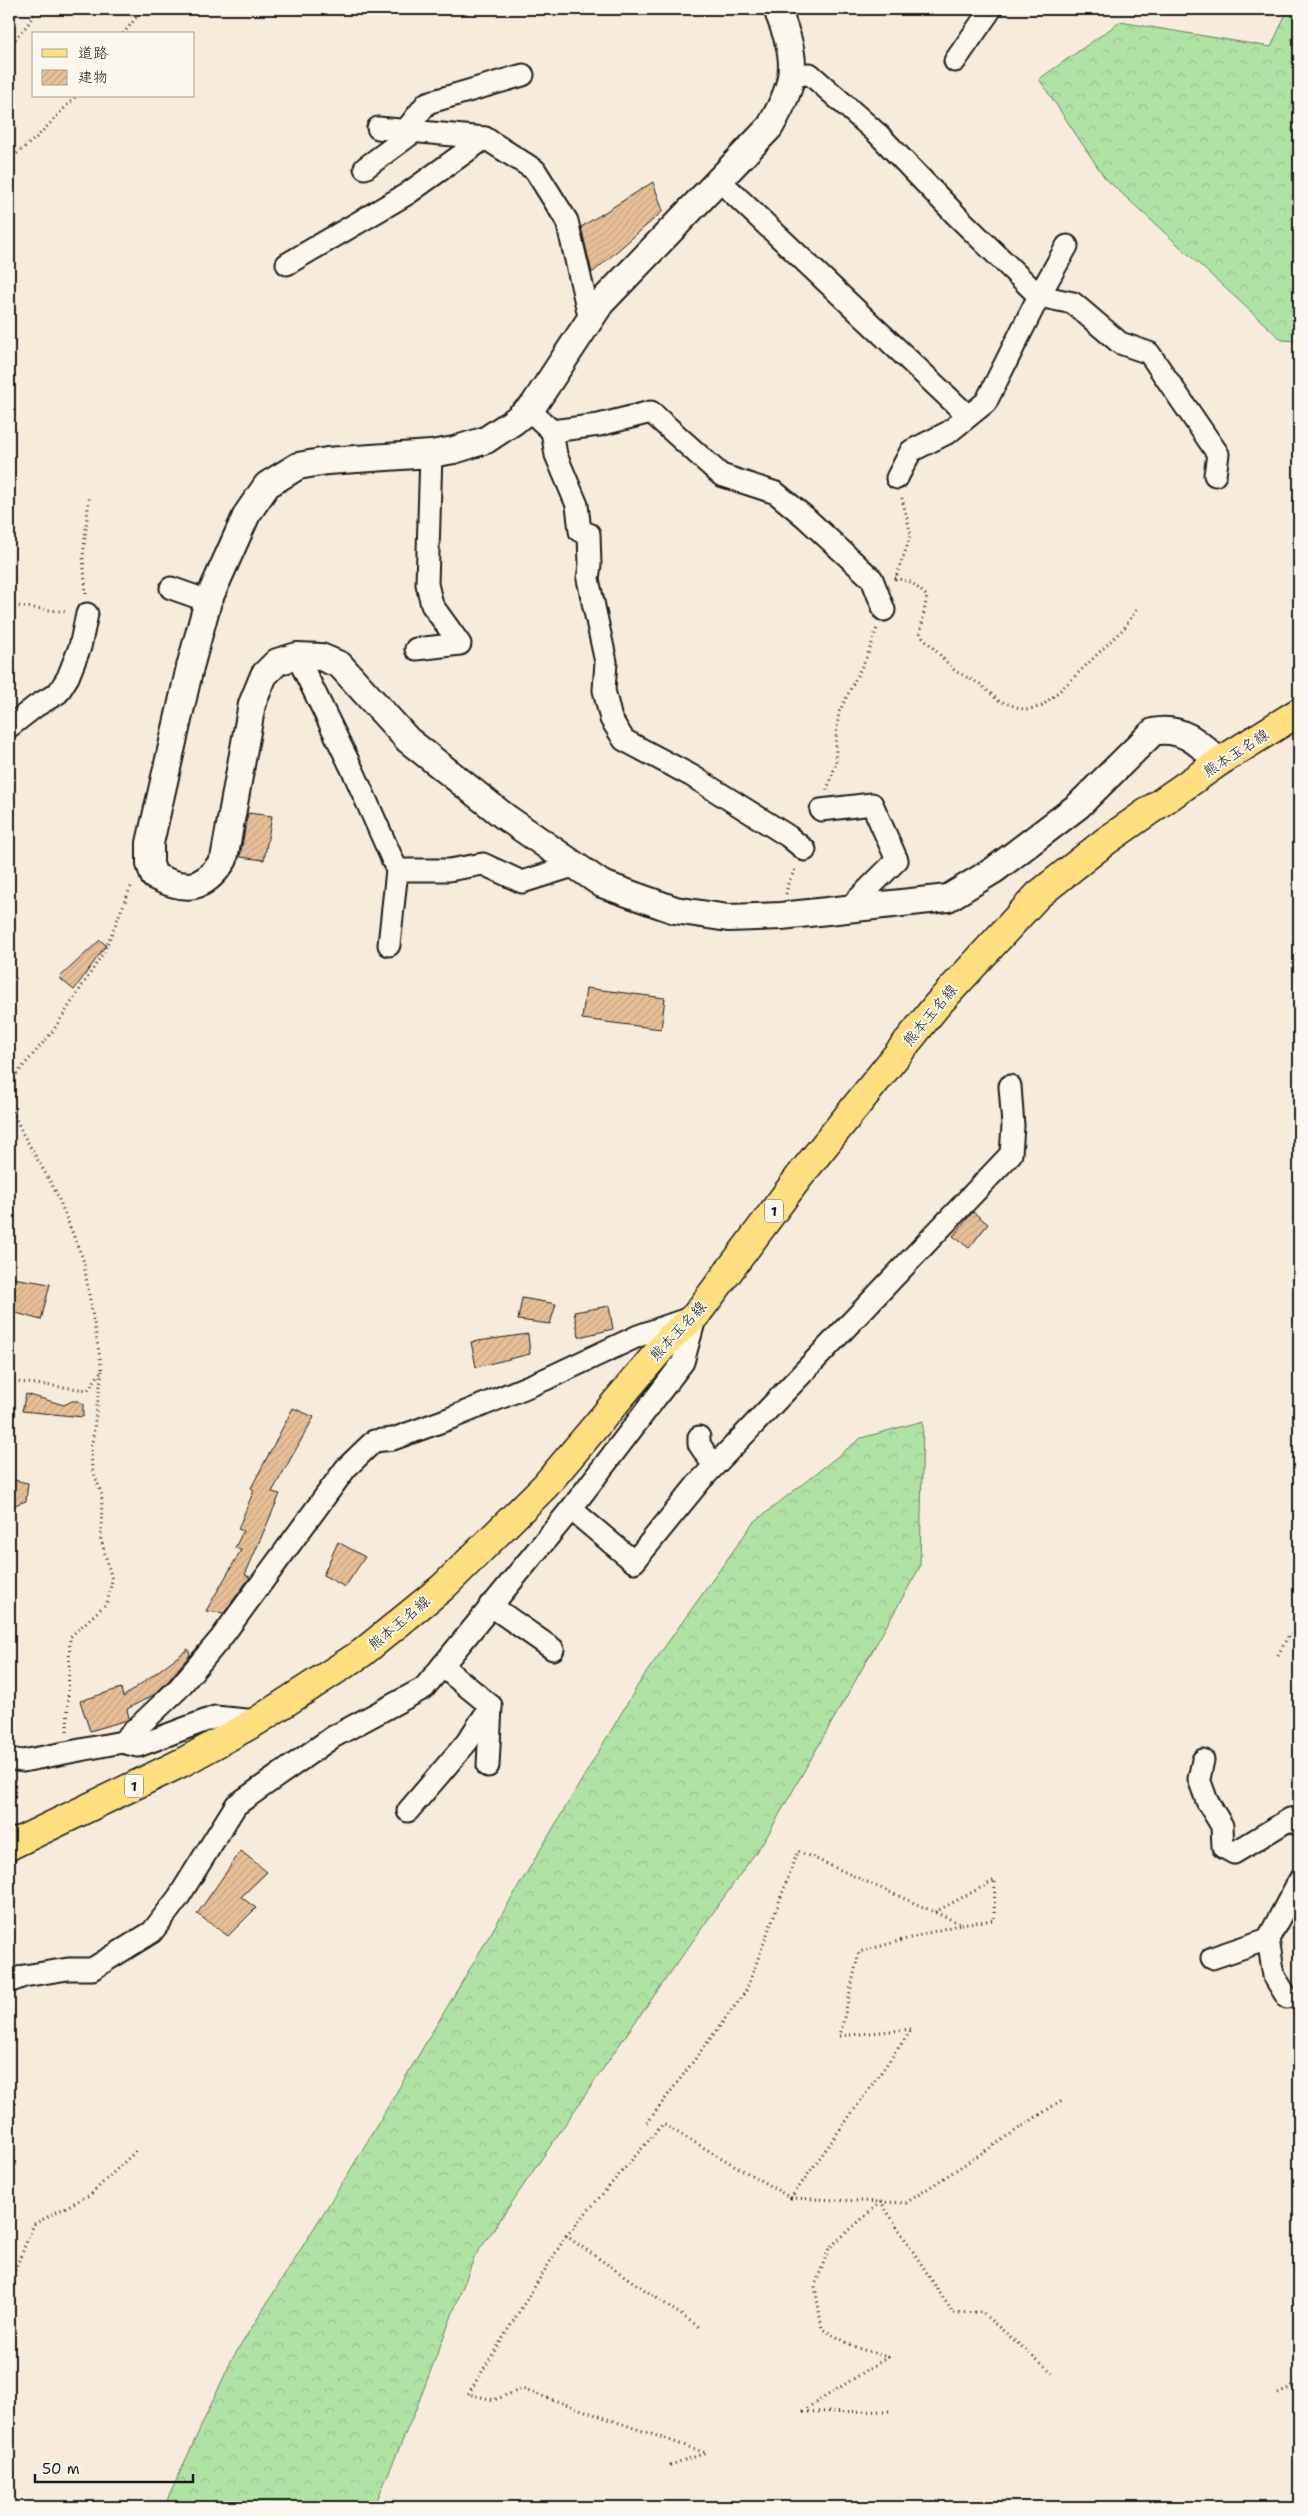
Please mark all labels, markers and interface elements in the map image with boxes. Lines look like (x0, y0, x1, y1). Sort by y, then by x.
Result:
legend (32, 32, 195, 98)
text: 道路 (78, 43, 108, 63)
text: 建物 (78, 67, 108, 87)
street label: 熊本玉名線 (1199, 724, 1273, 782)
street label: 熊本玉名線 (898, 980, 962, 1050)
road number: 1 (765, 1200, 783, 1222)
street label: 熊本玉名線 (645, 1297, 711, 1365)
street label: 熊本玉名線 (364, 1591, 434, 1655)
road number: 1 (125, 1774, 143, 1798)
scale bar (35, 2451, 192, 2483)
text: 50 m (42, 2459, 80, 2479)

